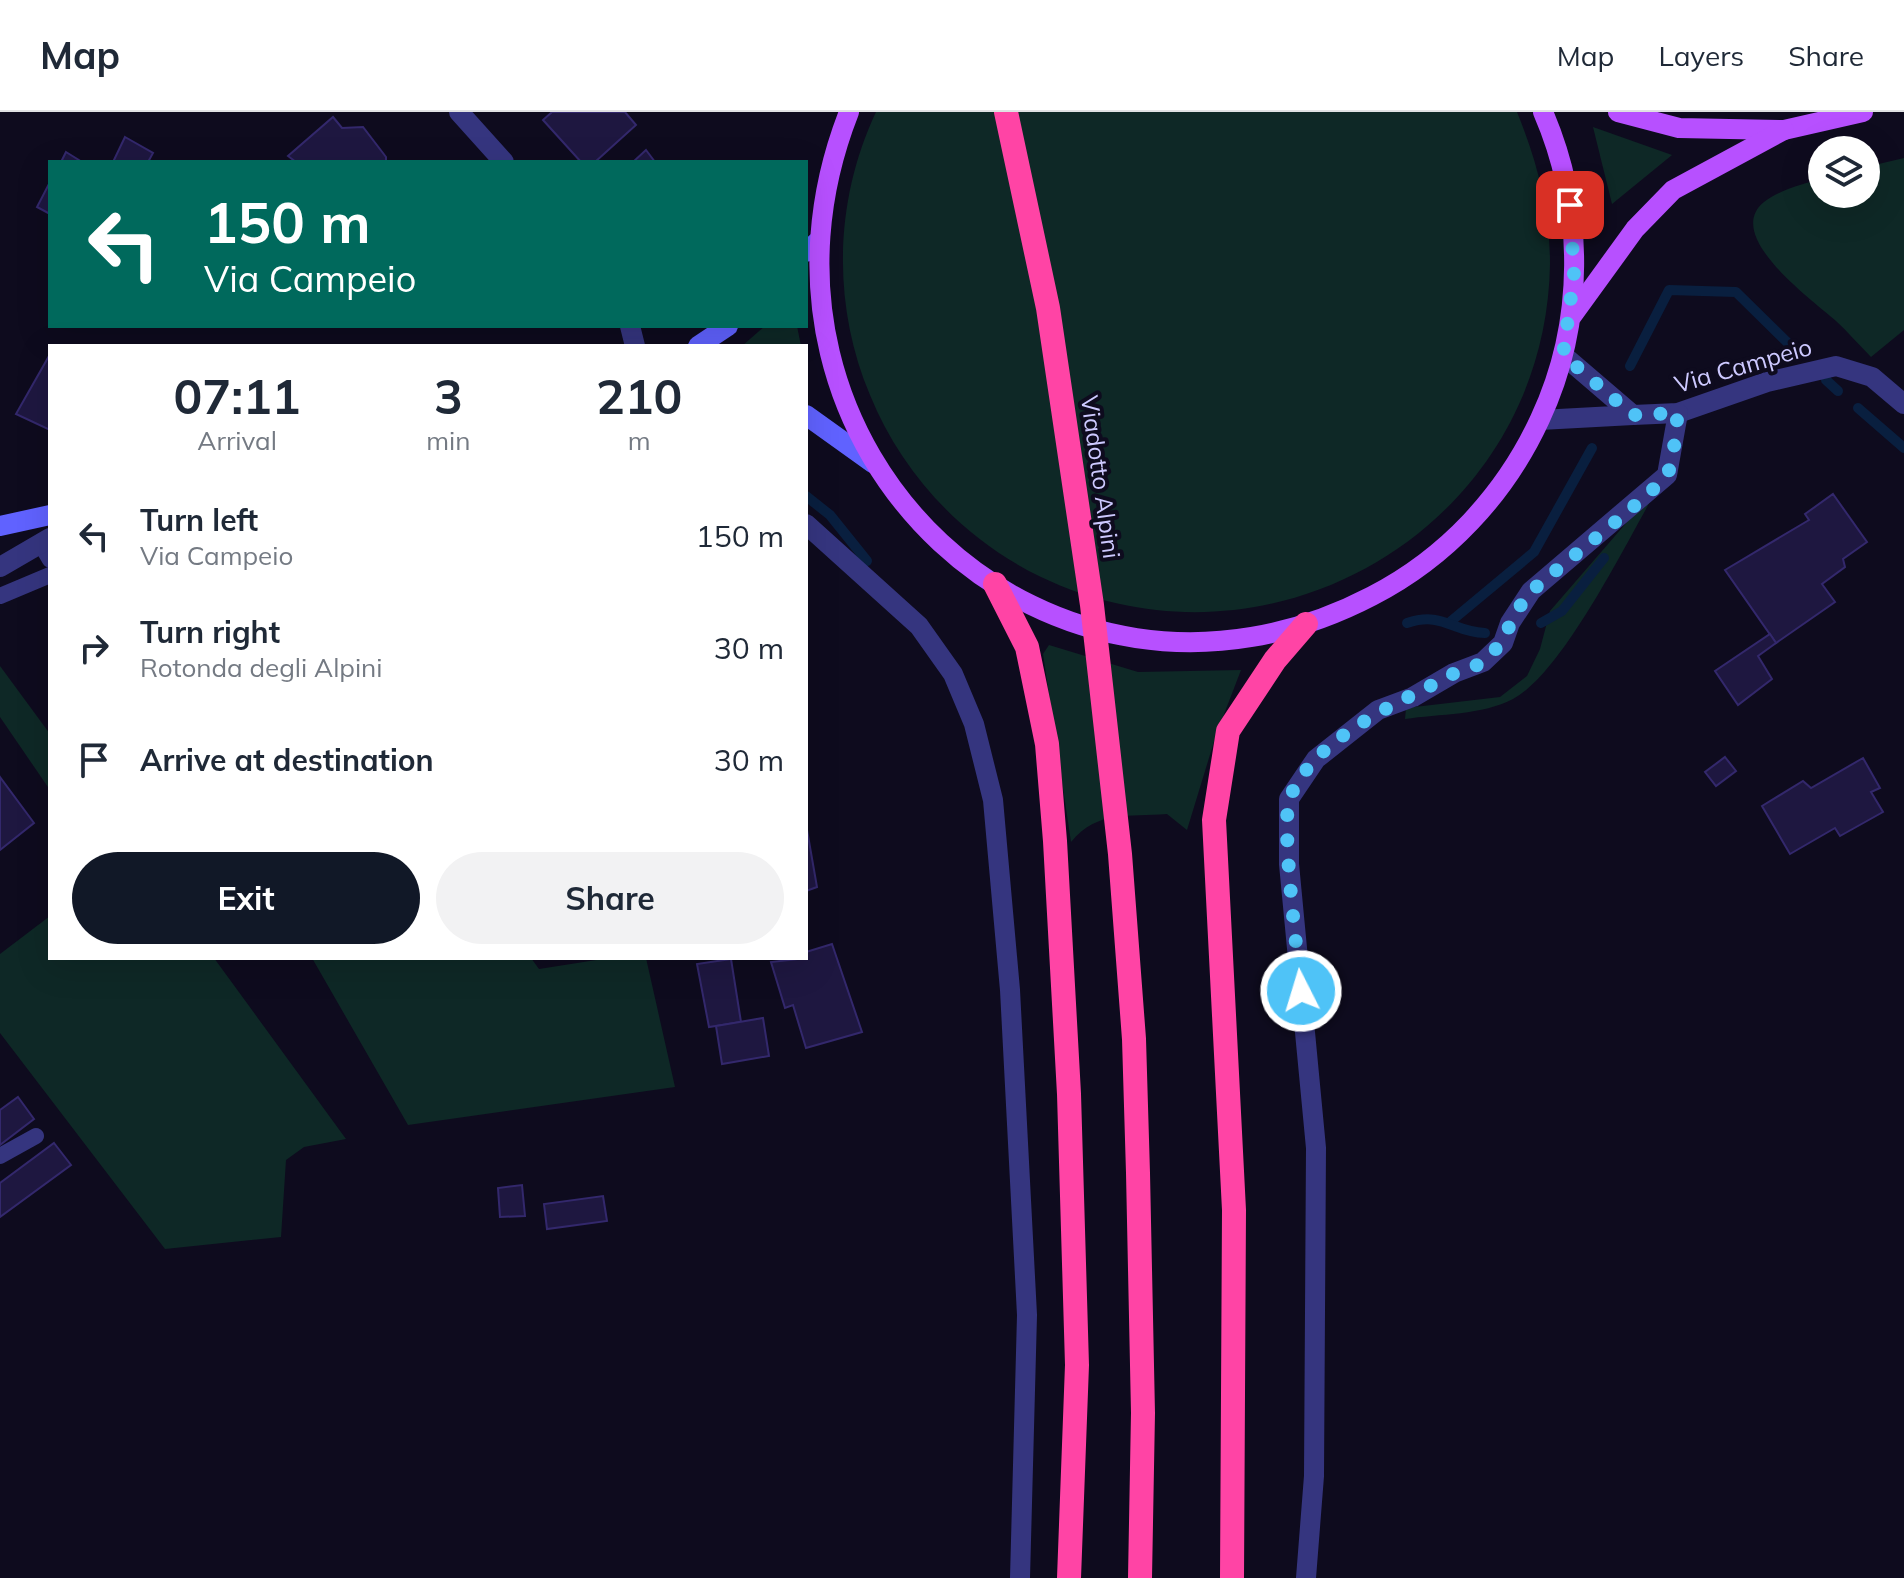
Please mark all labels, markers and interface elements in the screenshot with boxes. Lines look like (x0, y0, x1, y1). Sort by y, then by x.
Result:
text: Map (40, 31, 120, 79)
text: Map (1557, 38, 1614, 73)
text: Layers (1658, 38, 1744, 73)
text: Share (1788, 38, 1864, 73)
map controls (1808, 136, 1880, 208)
button: layers (1808, 136, 1880, 208)
pin (1536, 171, 1604, 239)
icon: arrive (1548, 183, 1592, 227)
text: 150 m (204, 187, 371, 257)
icon: left (72, 192, 176, 296)
text: Via Campeio (204, 256, 416, 301)
street label: Via Campeio (1671, 331, 1815, 399)
text: 07:11 (174, 366, 301, 426)
text: 3 (434, 366, 463, 426)
text: 210 (596, 366, 682, 426)
street label: Viadotto Alpini (1075, 394, 1127, 560)
text: Arrival (197, 424, 277, 457)
text: min (426, 424, 470, 457)
text: m (628, 424, 651, 457)
text: Turn left (140, 501, 258, 539)
icon: left (72, 514, 116, 558)
text: 150 m (696, 517, 784, 555)
text: Via Campeio (140, 539, 293, 572)
text: Turn right (140, 613, 280, 651)
icon: right (72, 626, 116, 670)
text: 30 m (714, 629, 784, 667)
text: Rotonda degli Alpini (140, 651, 383, 684)
icon: arrive (72, 738, 116, 782)
text: Arrive at destination (140, 741, 434, 779)
text: 30 m (714, 741, 784, 779)
button: Exit (72, 852, 420, 944)
button: Share (436, 852, 784, 944)
position arrow (1259, 949, 1343, 1033)

